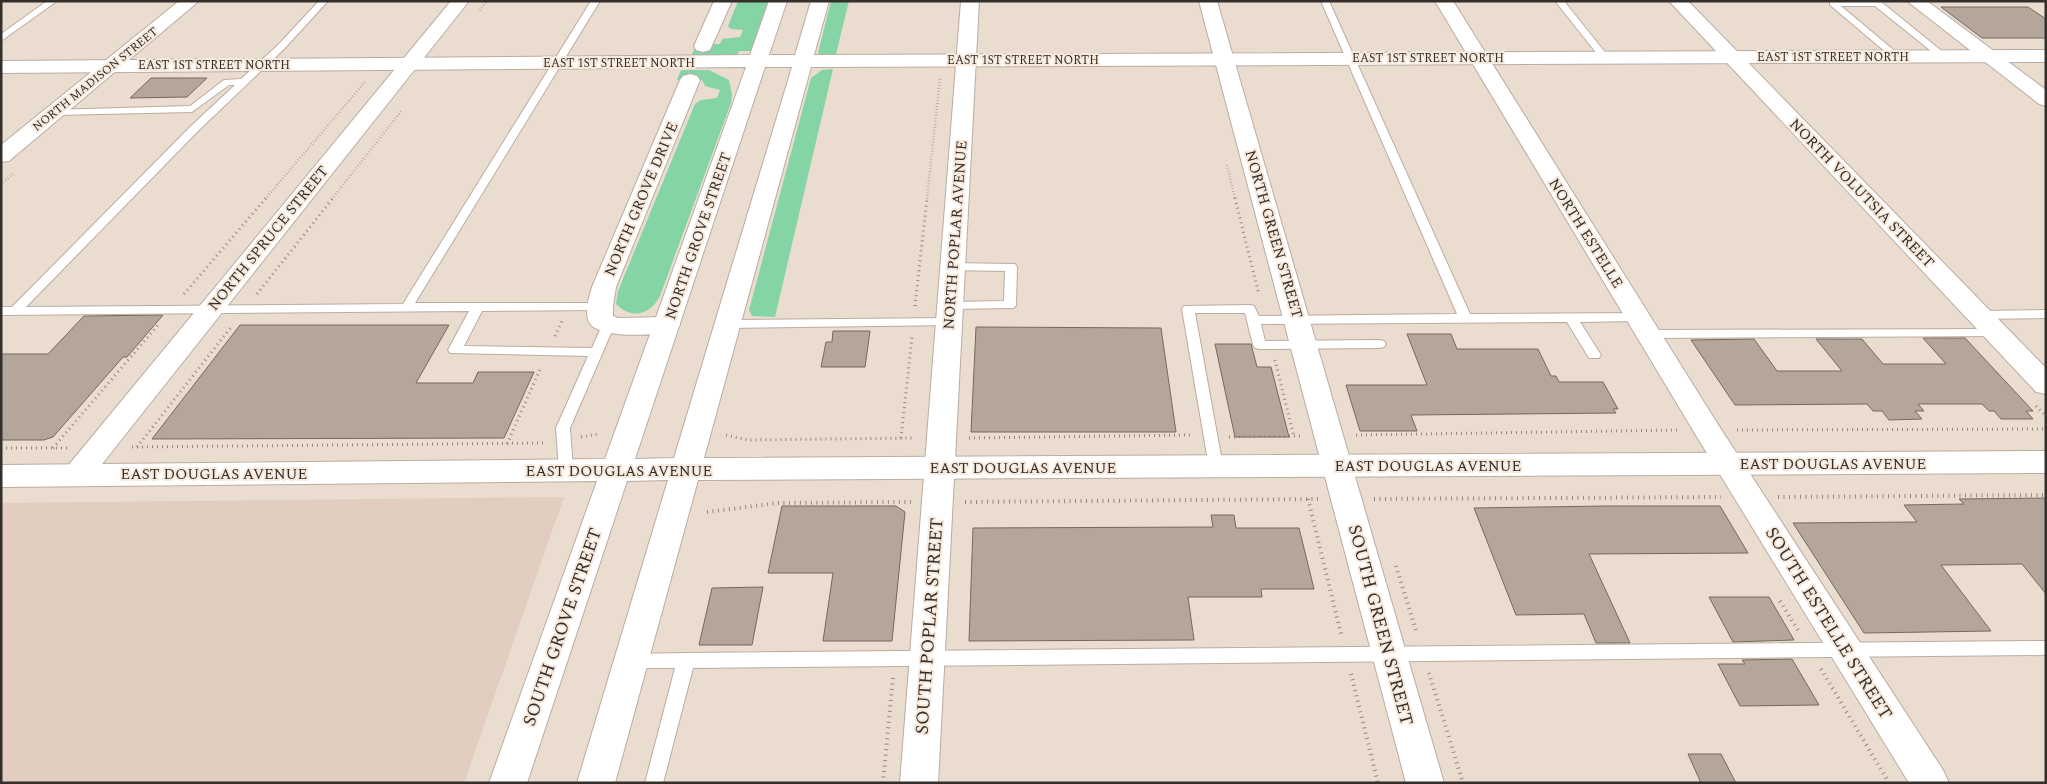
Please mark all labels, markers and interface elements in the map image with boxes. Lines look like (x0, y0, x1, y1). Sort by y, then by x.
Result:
street label: NORTH MADISON STREET (28, 23, 162, 136)
street label: EAST 1ST STREET NORTH (1757, 48, 1909, 67)
street label: EAST 1ST STREET NORTH (1352, 49, 1504, 68)
street label: EAST 1ST STREET NORTH (947, 51, 1099, 70)
street label: EAST 1ST STREET NORTH (543, 54, 695, 73)
street label: EAST 1ST STREET NORTH (138, 56, 290, 75)
street label: NORTH VOLUTSIA STREET (1784, 113, 1940, 273)
street label: NORTH GROVE DRIVE (598, 118, 684, 280)
street label: NORTH POPLAR AVENUE (937, 140, 974, 330)
street label: NORTH GREEN STREET (1238, 147, 1309, 321)
street label: NORTH GROVE STREET (659, 150, 738, 323)
street label: NORTH SPRUCE STREET (202, 161, 334, 316)
street label: NORTH ESTELLE (1542, 174, 1629, 293)
street label: EAST DOUGLAS AVENUE (1740, 453, 1926, 476)
street label: EAST DOUGLAS AVENUE (1335, 455, 1521, 478)
street label: EAST DOUGLAS AVENUE (930, 457, 1116, 480)
street label: EAST DOUGLAS AVENUE (526, 460, 712, 483)
street label: EAST DOUGLAS AVENUE (121, 463, 307, 486)
street label: SOUTH POPLAR STREET (908, 517, 951, 735)
street label: SOUTH GREEN STREET (1341, 522, 1420, 729)
street label: SOUTH ESTELLE STREET (1758, 522, 1899, 725)
street label: SOUTH GROVE STREET (516, 524, 609, 730)

